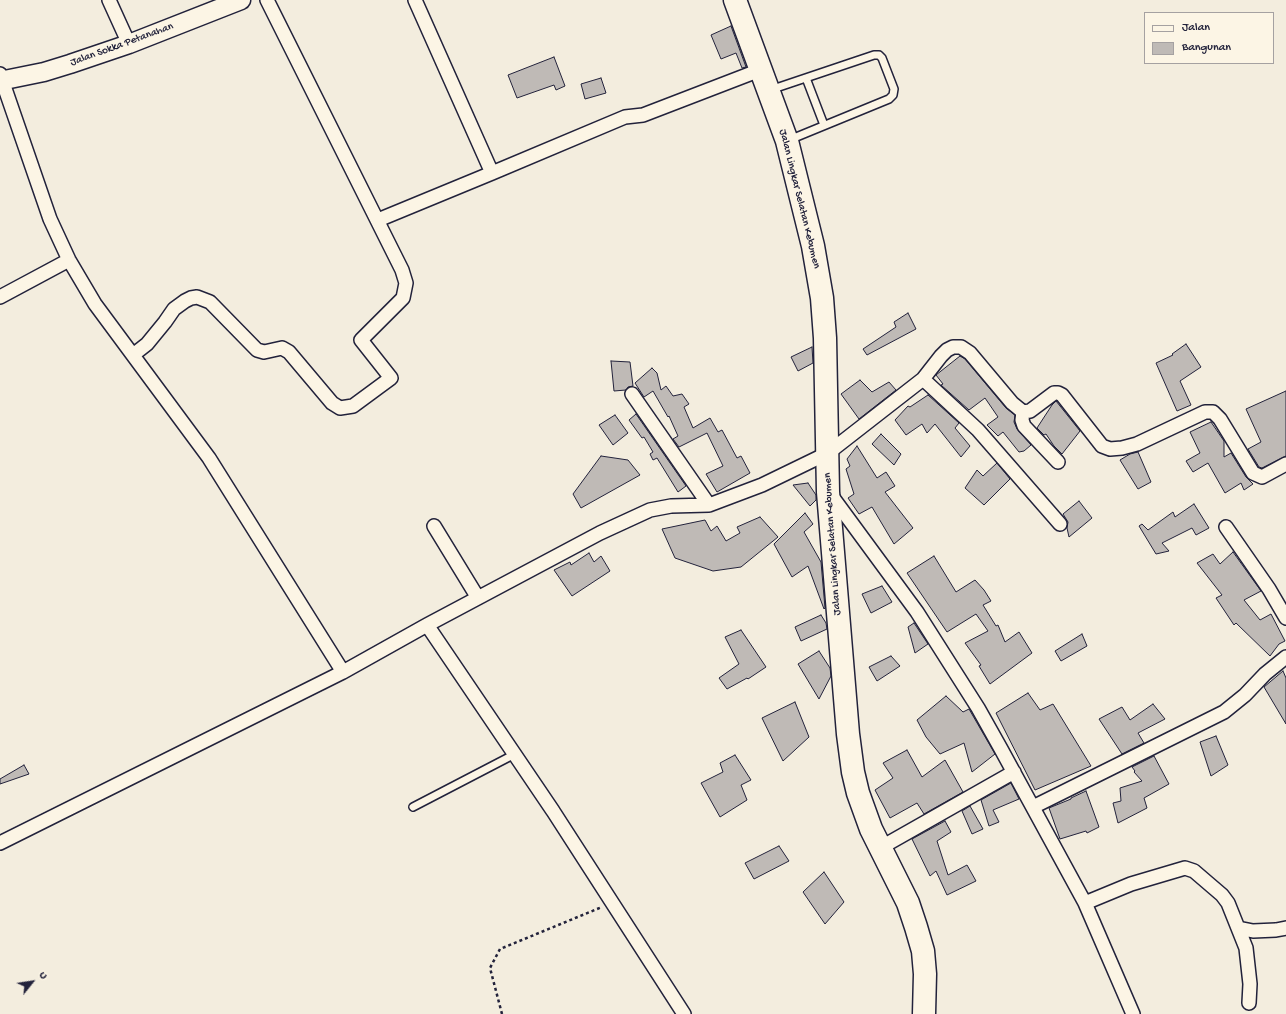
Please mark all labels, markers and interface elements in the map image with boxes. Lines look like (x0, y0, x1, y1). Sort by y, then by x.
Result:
legend (1144, 12, 1274, 64)
street label: Jalan Sokka Petanahan (69, 20, 175, 70)
text: Jalan (1182, 21, 1210, 35)
text: Bangunan (1182, 41, 1231, 55)
street label: Jalan Lingkar Selatan Kebumen (775, 128, 823, 270)
street label: Jalan Lingkar Selatan Kebumen (821, 472, 845, 616)
north arrow (12, 962, 52, 1002)
text: U (36, 970, 49, 982)

